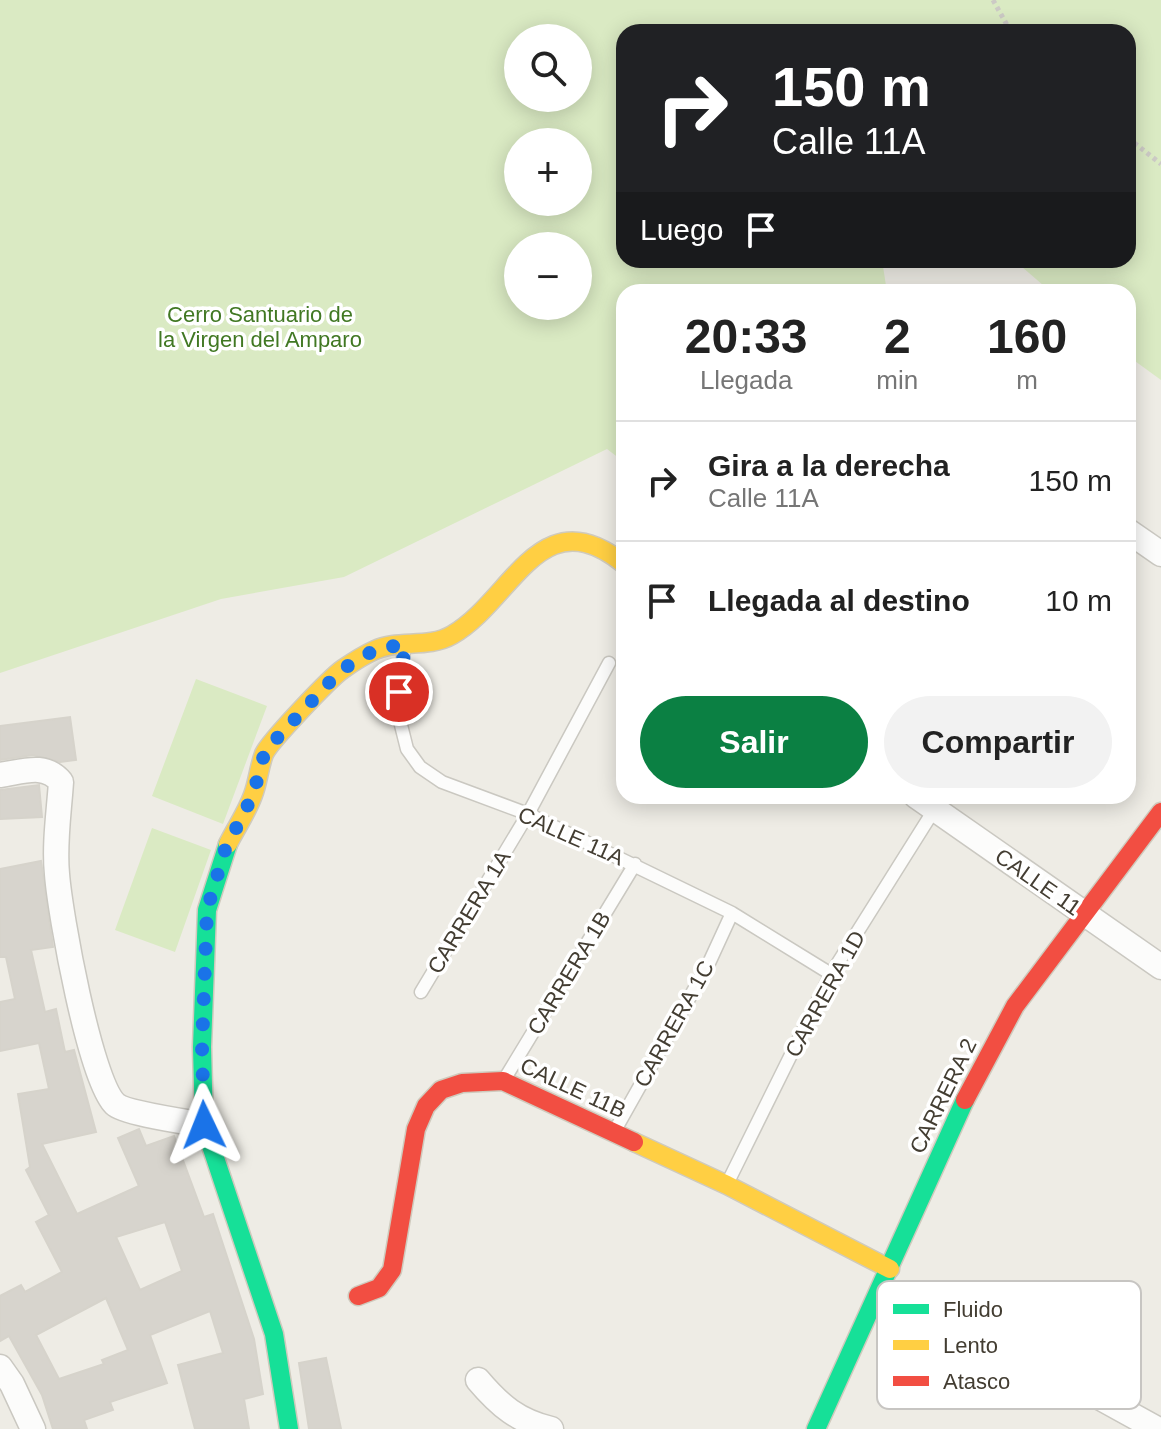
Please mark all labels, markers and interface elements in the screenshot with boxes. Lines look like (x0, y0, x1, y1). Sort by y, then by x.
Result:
map controls (504, 24, 592, 320)
button: search (504, 24, 592, 112)
text: 150 m (772, 55, 931, 118)
icon: right (640, 56, 744, 160)
text: Calle 11A (772, 121, 925, 162)
button: + (504, 128, 592, 216)
icon: arrive (739, 208, 783, 252)
text: Luego (640, 213, 723, 246)
button: − (504, 232, 592, 320)
park label: Cerro Santuario de la Virgen del Amparo (158, 302, 362, 352)
text: 20:33 (685, 310, 808, 363)
text: 2 (884, 310, 911, 363)
text: 160 (987, 310, 1067, 363)
text: Llegada (700, 365, 792, 395)
text: min (876, 365, 918, 395)
text: m (1016, 365, 1038, 395)
text: Gira a la derecha (708, 449, 950, 482)
icon: right (640, 459, 684, 503)
text: 150 m (1029, 464, 1112, 497)
text: Calle 11A (708, 483, 819, 513)
icon: arrive (640, 579, 684, 623)
text: Llegada al destino (708, 584, 970, 617)
text: 10 m (1045, 584, 1112, 617)
pin (365, 658, 433, 726)
icon: arrive (377, 670, 421, 714)
button: Salir (640, 696, 868, 788)
button: Compartir (884, 696, 1112, 788)
street label: CALLE 11A (514, 802, 628, 871)
street label: CALLE 11 (990, 843, 1086, 921)
street label: CARRERA 1A (422, 846, 516, 978)
street label: CARRERA 1B (522, 907, 616, 1039)
street label: CARRERA 1D (780, 926, 870, 1062)
street label: CARRERA 1C (629, 956, 719, 1092)
street label: CARRERA 2 (904, 1034, 982, 1158)
street label: CALLE 11B (516, 1053, 630, 1123)
position arrow (162, 1083, 246, 1167)
legend (877, 1281, 1141, 1409)
text: Fluido (943, 1297, 1003, 1322)
text: Lento (943, 1333, 998, 1358)
text: Atasco (943, 1369, 1010, 1394)

